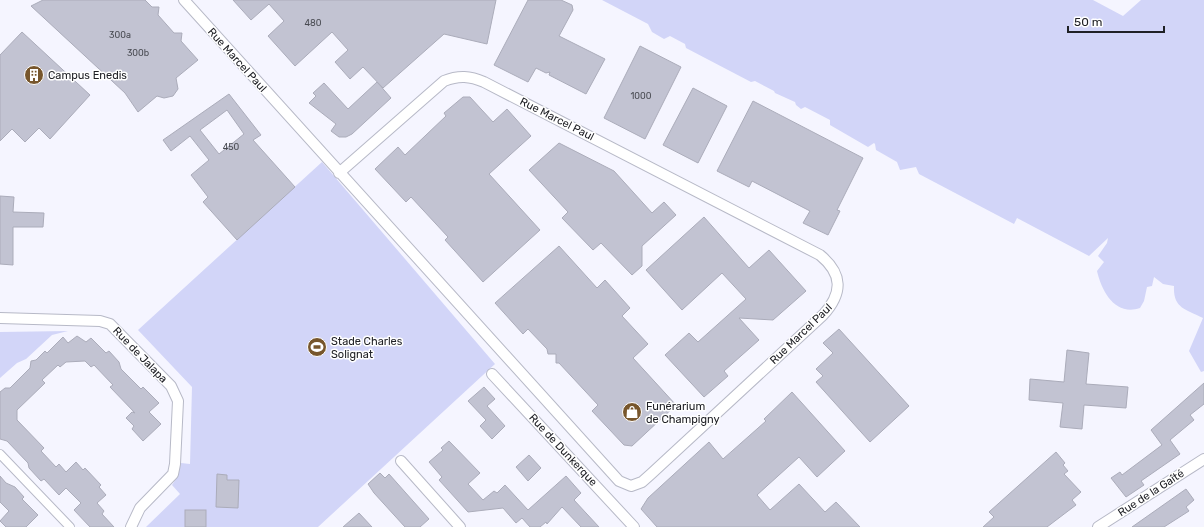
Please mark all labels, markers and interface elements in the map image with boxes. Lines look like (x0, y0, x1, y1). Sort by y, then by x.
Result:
scale bar (1068, 8, 1164, 34)
text: 50 m (1074, 15, 1102, 29)
house number: 480 (304, 18, 322, 28)
street label: Rue Marcel Paul (205, 25, 269, 95)
house number: 300a (109, 30, 131, 40)
house number: 300b (127, 48, 149, 58)
building icon: Campus Enedis (23, 64, 45, 86)
place label: Campus Enedis (48, 69, 127, 82)
house number: 1000 (631, 91, 652, 101)
street label: Rue Marcel Paul (518, 95, 596, 143)
house number: 450 (223, 142, 240, 152)
street label: Rue Marcel Paul (767, 301, 835, 367)
street label: Rue de Jalapa (110, 324, 170, 386)
place label: Stade Charles Solignat (331, 335, 403, 361)
sports icon: Stade Charles Solignat (306, 336, 328, 358)
place label: Funérarium de Champigny (646, 400, 720, 426)
shop icon: Funérarium de Champigny (621, 401, 643, 423)
street label: Rue de Dunkerque (526, 411, 600, 489)
street label: Rue de la Gaîté (1115, 467, 1187, 519)

